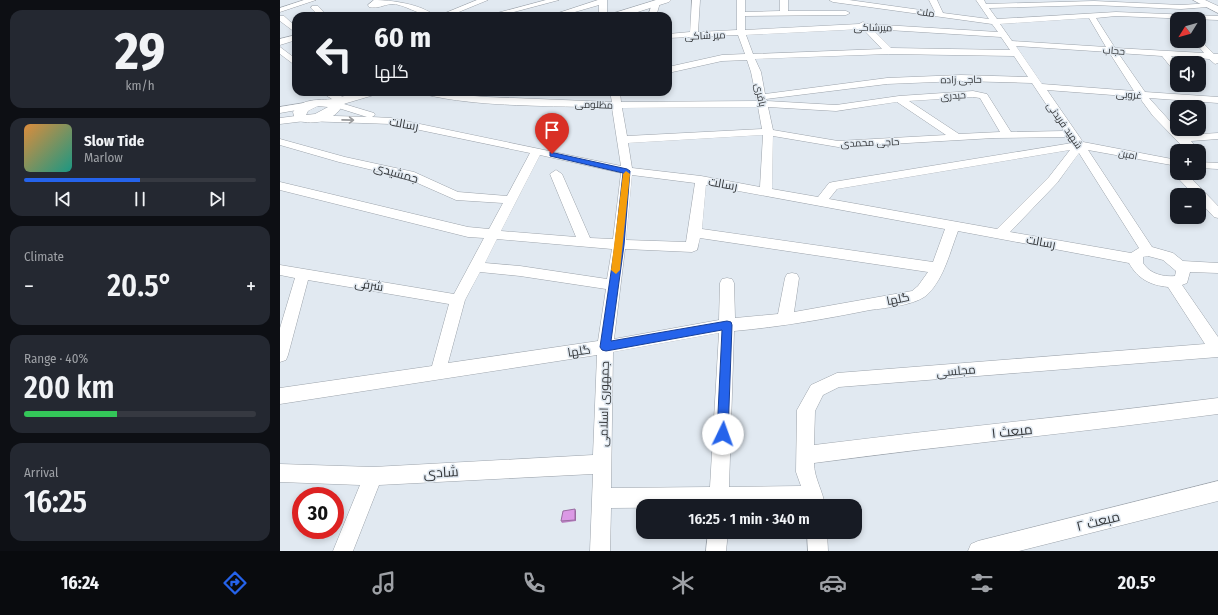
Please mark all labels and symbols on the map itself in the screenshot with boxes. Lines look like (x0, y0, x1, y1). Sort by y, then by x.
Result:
street label: ملت (916, 6, 935, 20)
north arrow (1170, 12, 1206, 48)
street label: میرشاکی (854, 22, 892, 34)
street label: میر شاکی (684, 29, 726, 43)
street label: حجاب (1102, 44, 1126, 58)
street label: حاجی زاده (940, 74, 982, 86)
street label: باقری (752, 82, 768, 108)
street label: غروبی (1116, 88, 1142, 102)
street label: حیدری (940, 89, 966, 103)
street label: مظلومی (575, 98, 613, 112)
street label: شهید فریدنی (1044, 100, 1085, 151)
pin (535, 113, 569, 154)
street label: رسالت (388, 115, 420, 133)
one-way arrow (341, 116, 354, 124)
street label: حاجی محمدی (840, 136, 900, 150)
street label: امین (1117, 147, 1138, 163)
street label: جمشیدی (372, 160, 420, 186)
street label: رسالت (707, 175, 739, 193)
street label: رسالت (1025, 233, 1057, 251)
street label: شرفی (354, 276, 384, 294)
street label: گلها (885, 290, 911, 308)
street label: گلها (566, 342, 592, 360)
street label: جمهوری اسلامی (596, 361, 612, 447)
street label: مجلسی (936, 362, 976, 380)
position arrow (702, 413, 744, 455)
street label: مبعث ۱ (991, 421, 1033, 442)
street label: شادی (423, 463, 459, 482)
speed limit sign: 30 (292, 487, 344, 539)
street label: مبعث ۲ (1075, 508, 1122, 535)

